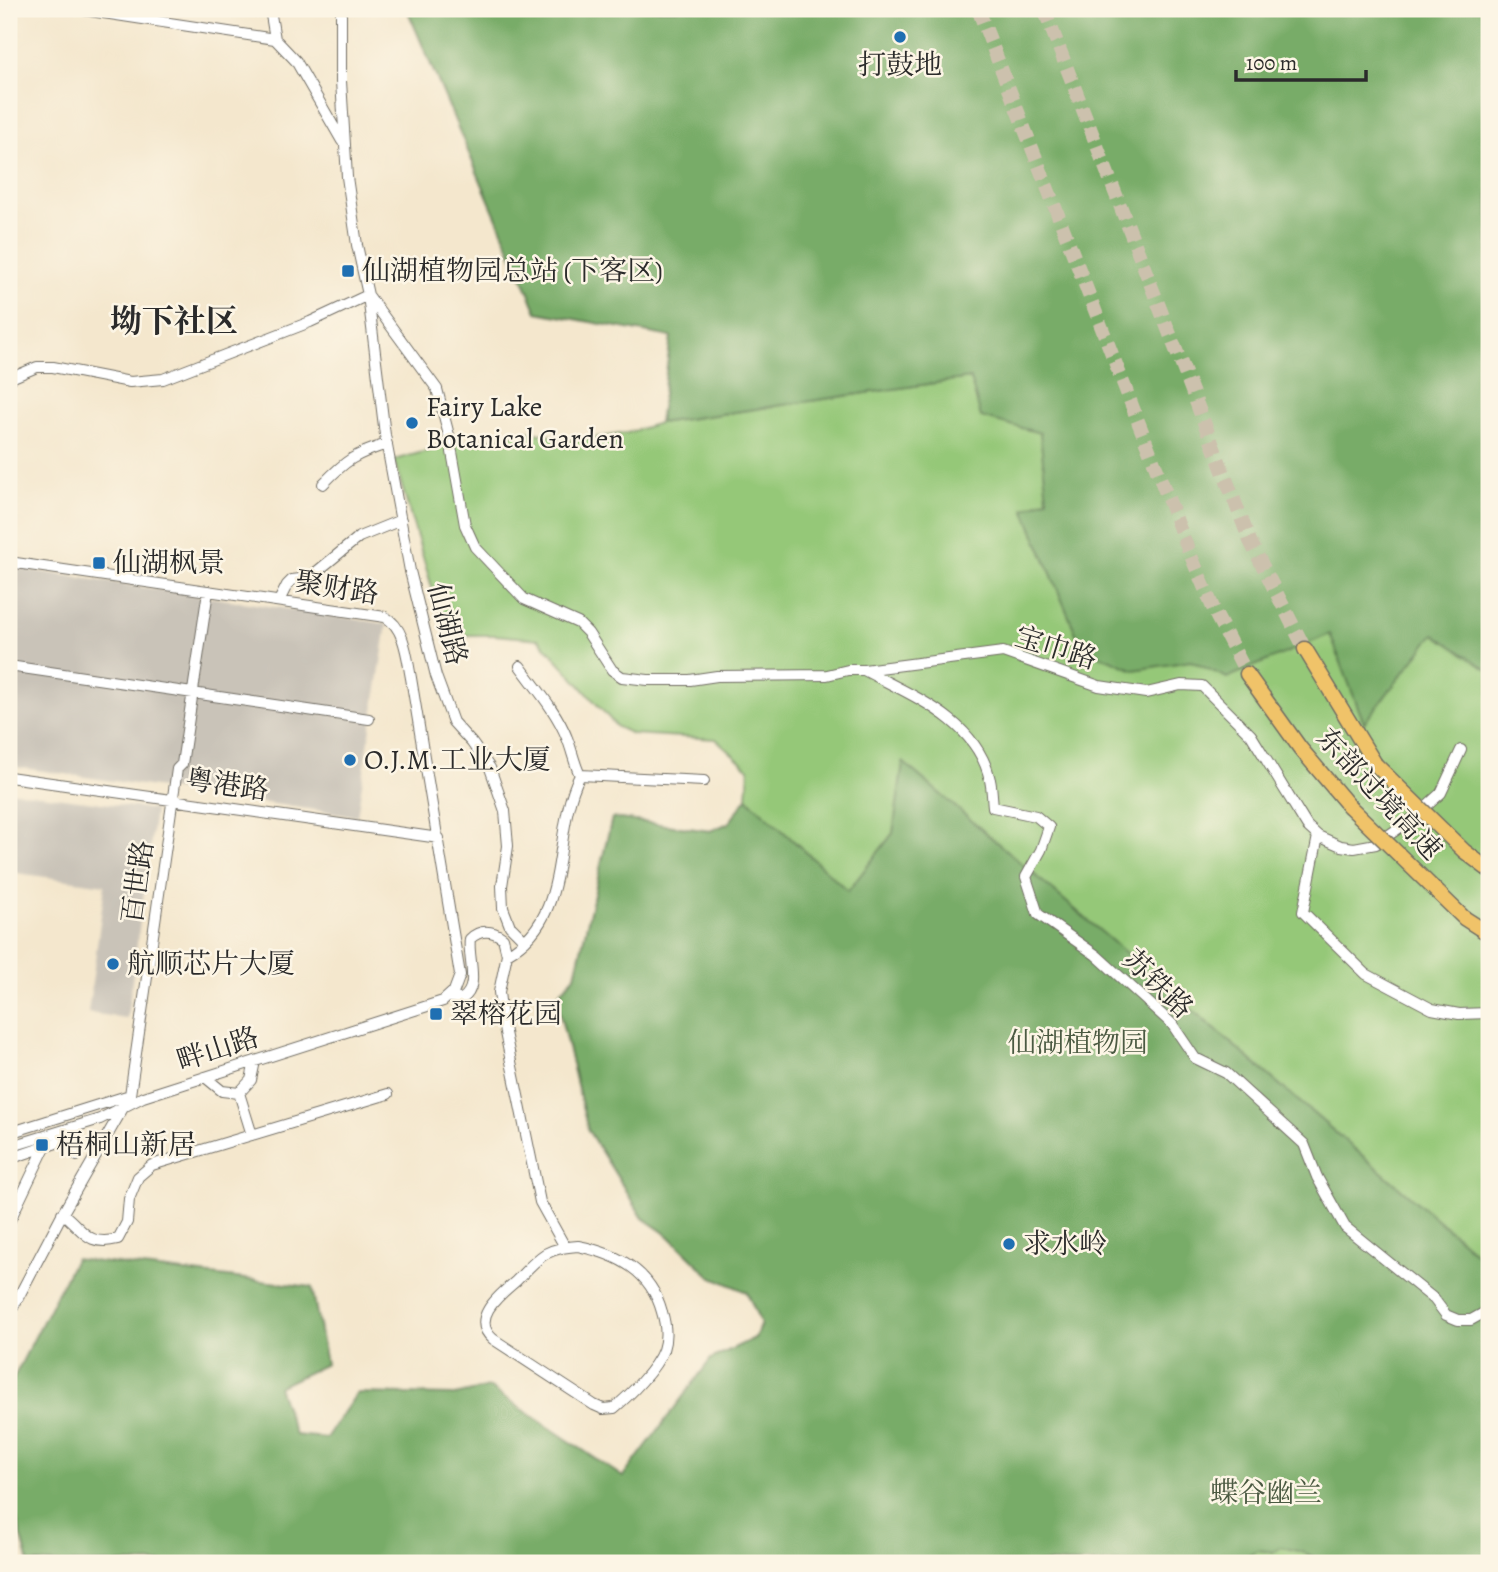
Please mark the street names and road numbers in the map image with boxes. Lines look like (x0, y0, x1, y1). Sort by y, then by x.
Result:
street label: 聚财路 (293, 563, 381, 613)
street label: 仙湖路 (418, 579, 476, 669)
street label: 宝巾路 (1010, 618, 1102, 678)
street label: 东部过境高速 (1308, 720, 1450, 868)
street label: 粤港路 (183, 760, 271, 810)
street label: 百世路 (113, 838, 163, 926)
street label: 苏铁路 (1115, 941, 1201, 1027)
street label: 畔山路 (172, 1018, 264, 1080)

